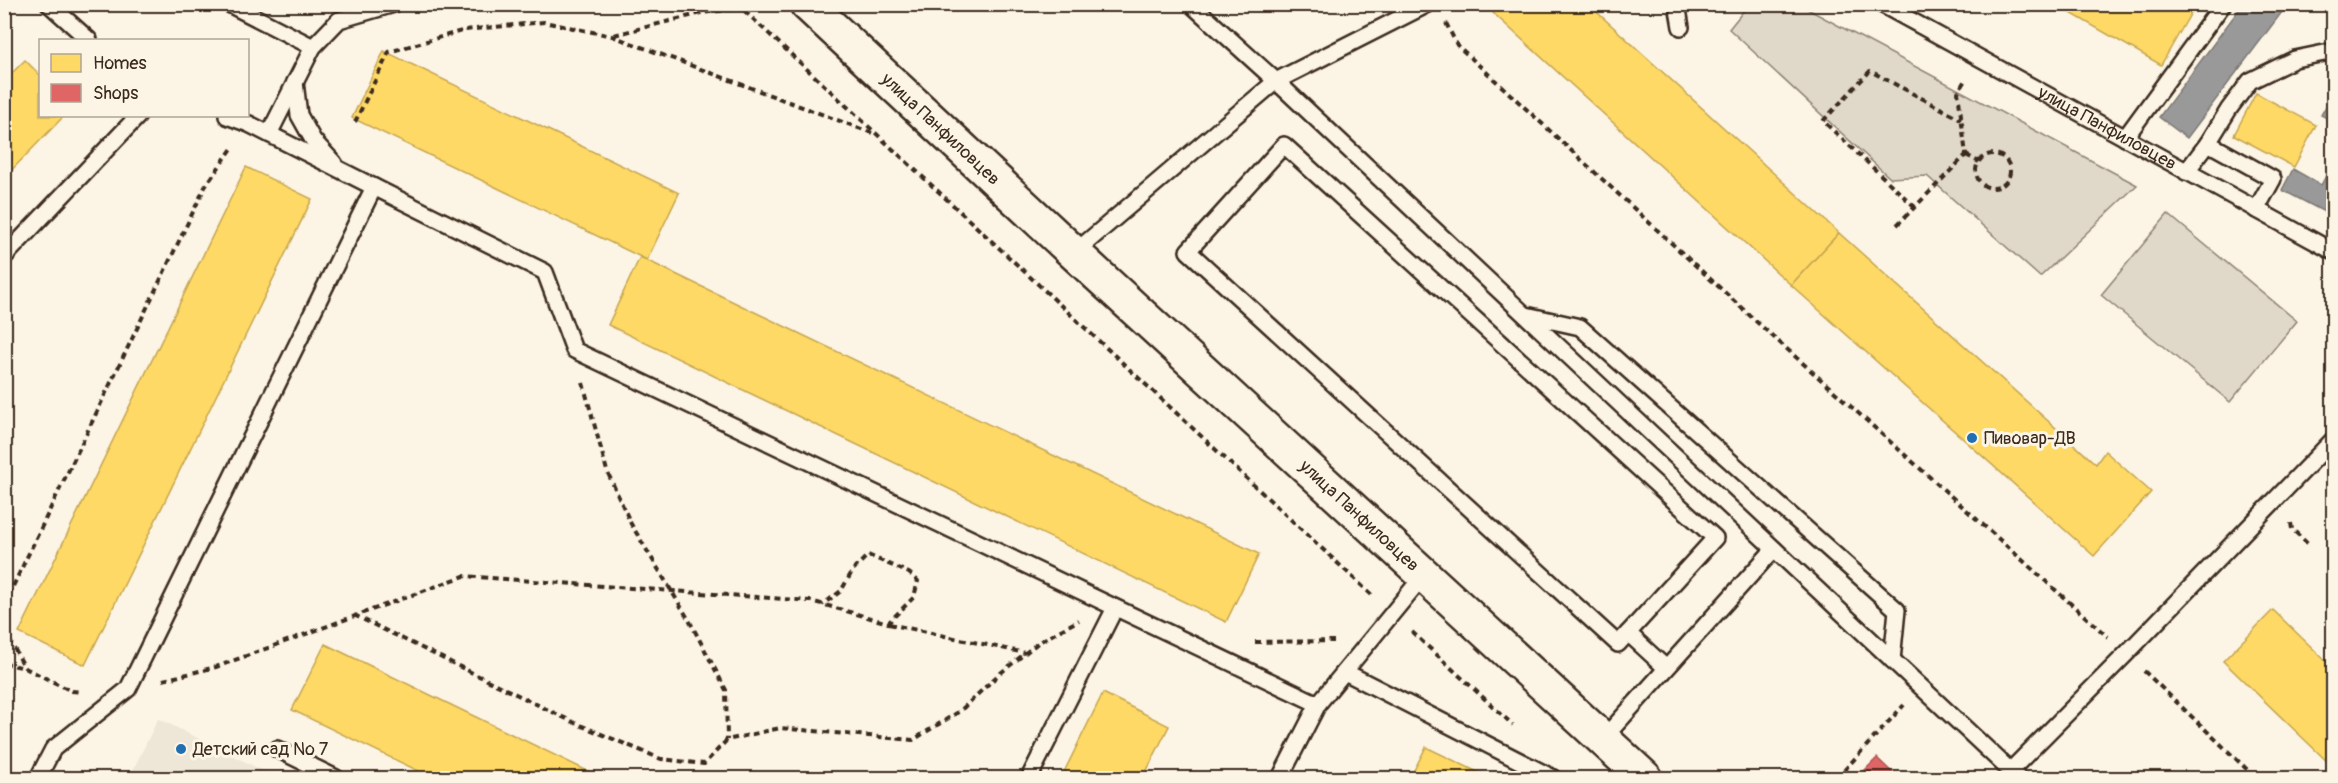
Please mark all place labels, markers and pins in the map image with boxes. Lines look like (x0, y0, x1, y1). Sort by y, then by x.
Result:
place label: Пивовар-ДВ (1984, 427, 2076, 450)
marker: Пивовар-ДВ (1965, 431, 1979, 445)
place label: Детский сад № 7 (192, 738, 329, 761)
marker: Детский сад № 7 (174, 742, 188, 756)

